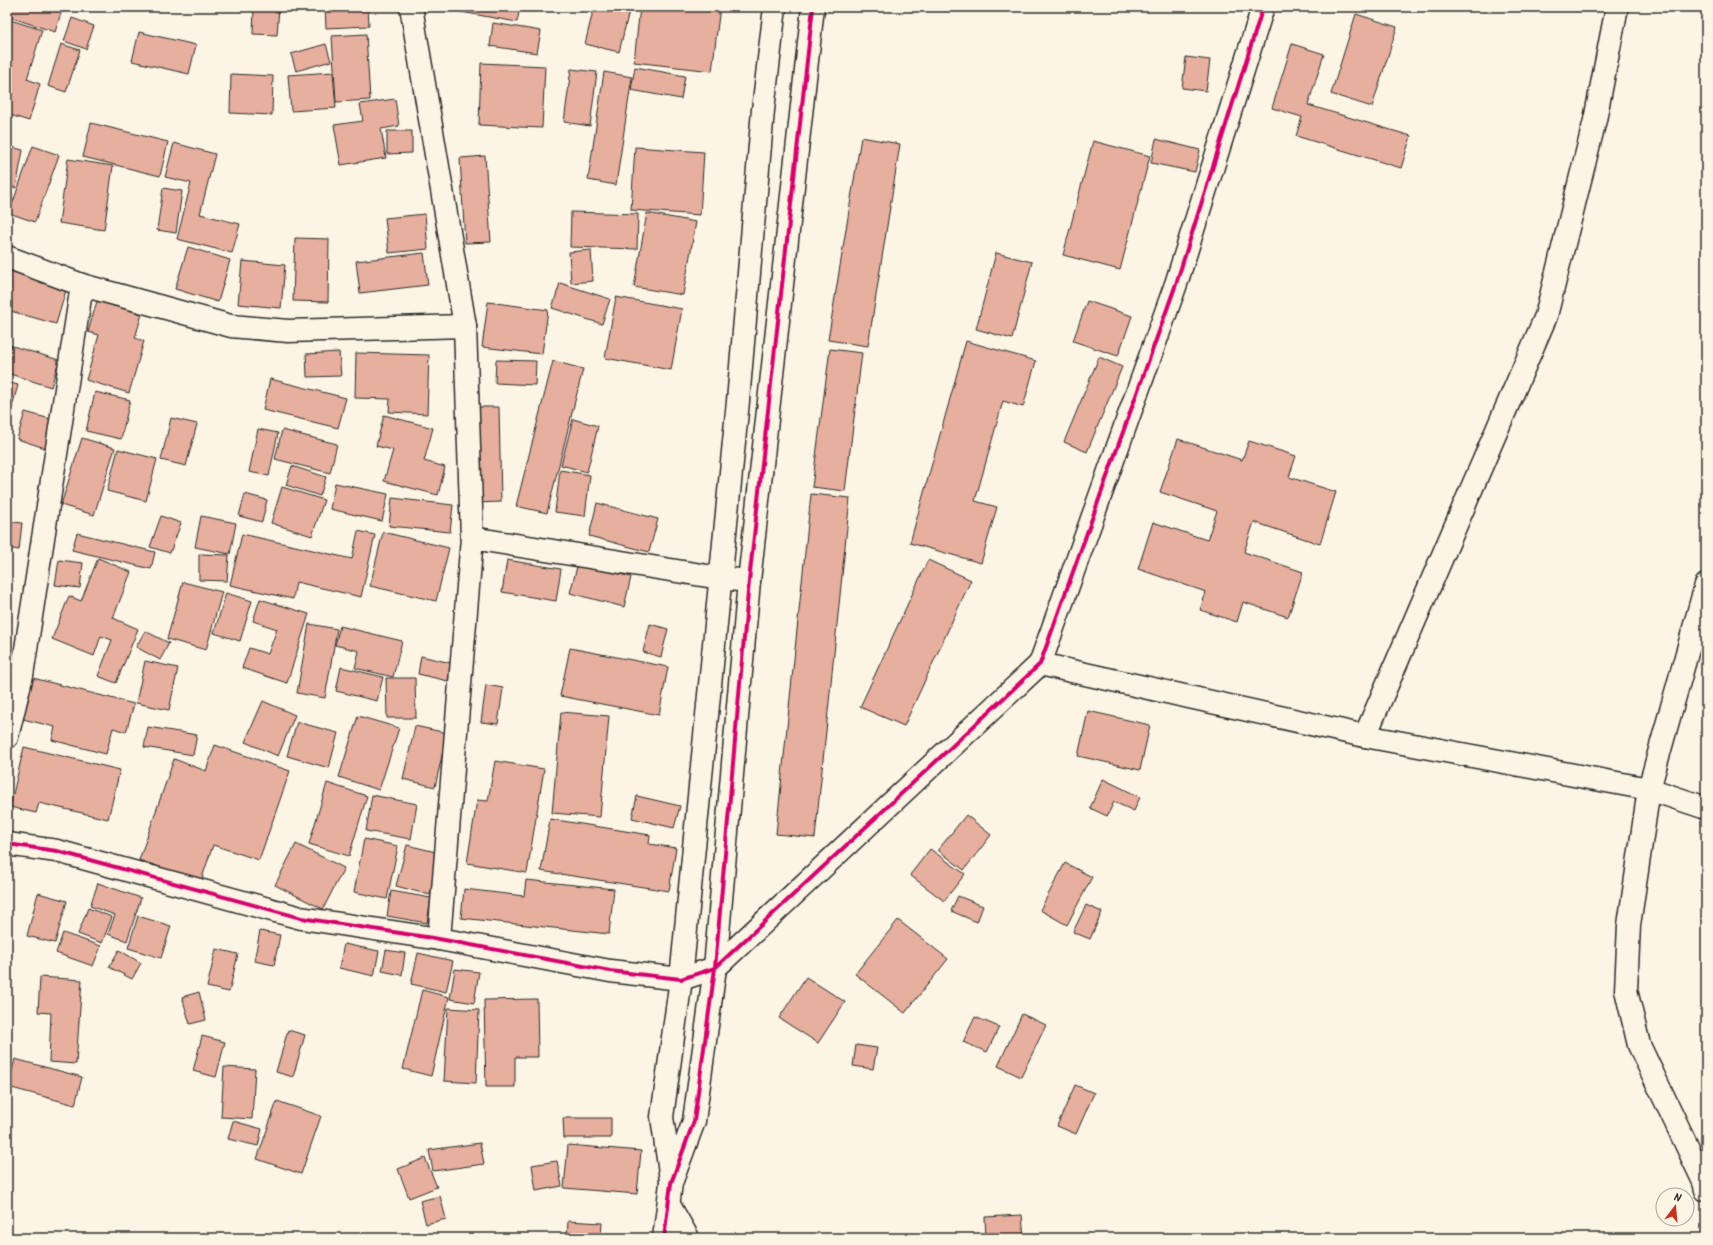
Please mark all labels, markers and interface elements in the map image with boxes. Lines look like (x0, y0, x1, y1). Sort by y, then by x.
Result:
north arrow (1655, 1187, 1695, 1227)
text: N (1672, 1189, 1683, 1208)

